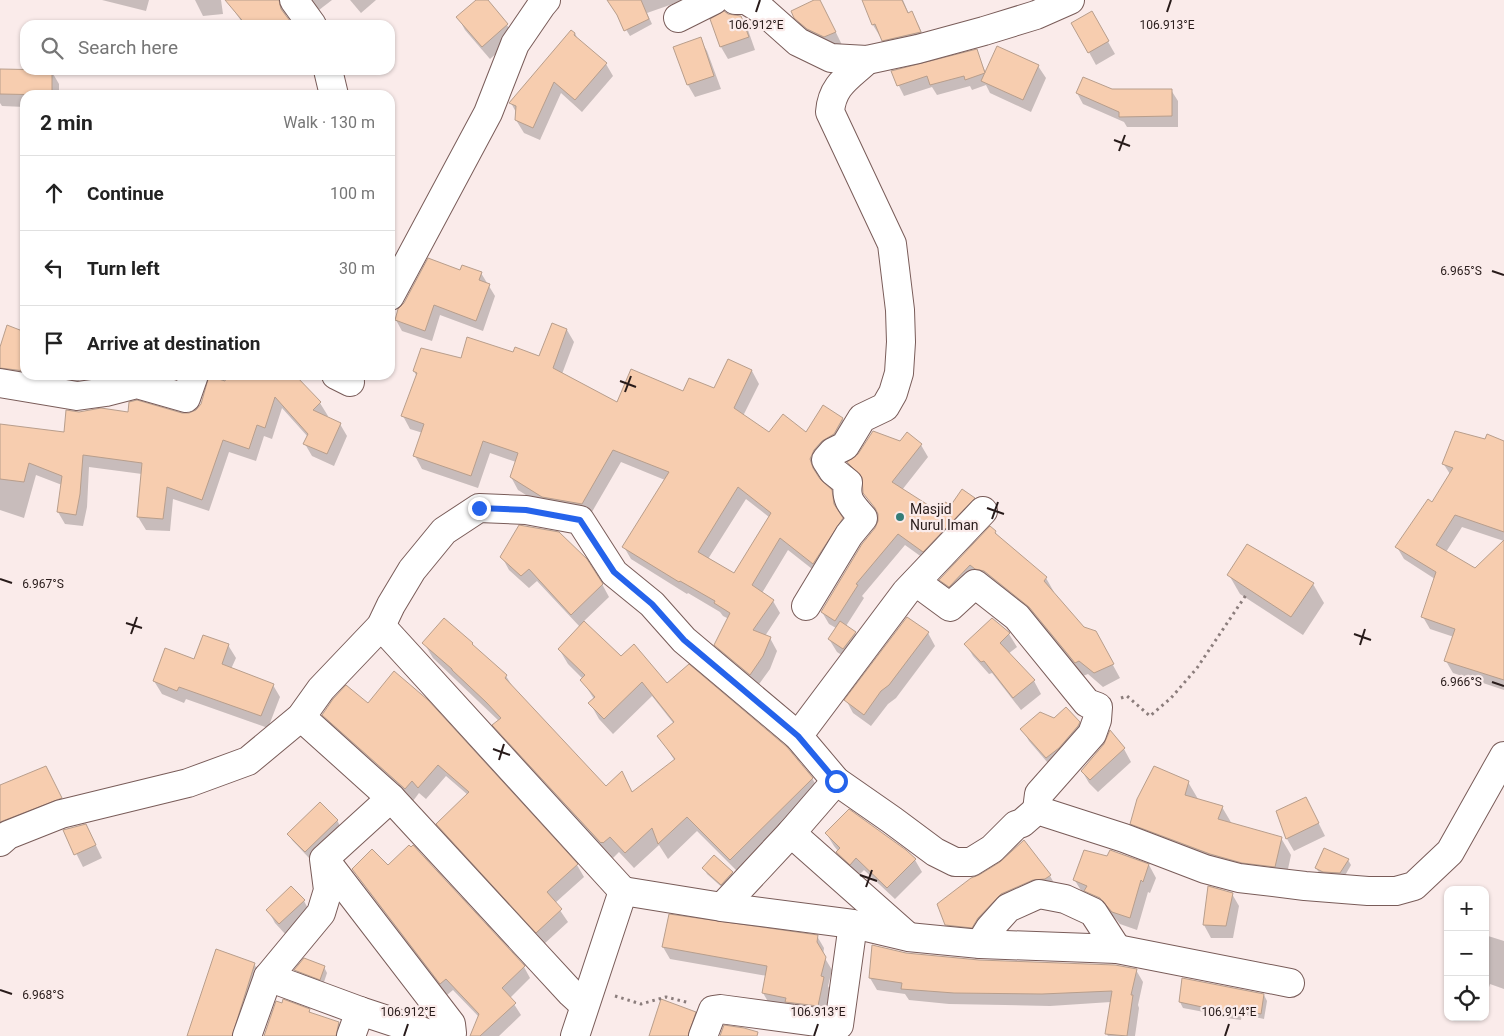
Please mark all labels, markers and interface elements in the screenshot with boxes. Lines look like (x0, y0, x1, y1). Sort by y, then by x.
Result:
text: 106.912°E (729, 18, 784, 32)
text: 106.913°E (1140, 18, 1195, 32)
search box (20, 20, 395, 75)
icon: search (38, 34, 66, 62)
text: Search here (78, 36, 178, 59)
text: 2 min (40, 111, 93, 135)
text: Walk · 130 m (283, 113, 375, 132)
icon: ahead (40, 179, 68, 207)
text: Continue (87, 182, 164, 205)
text: 100 m (330, 184, 375, 203)
icon: left (40, 254, 68, 282)
text: Turn left (87, 257, 160, 280)
text: 30 m (339, 259, 375, 278)
text: 6.965°S (1440, 264, 1482, 278)
icon: arrive (40, 329, 68, 357)
text: Arrive at destination (87, 332, 260, 355)
route end (468, 497, 491, 520)
place label: Masjid Nurul Iman (910, 501, 978, 533)
marker: Masjid Nurul Iman (894, 511, 906, 523)
text: 6.967°S (22, 577, 64, 591)
text: 6.966°S (1440, 675, 1482, 689)
route start (825, 770, 848, 793)
map controls (1444, 886, 1489, 1021)
button: + (1444, 886, 1489, 931)
button: − (1444, 931, 1489, 976)
button: locate (1444, 976, 1489, 1021)
text: 6.968°S (22, 988, 64, 1002)
text: 106.912°E (381, 1005, 436, 1019)
text: 106.913°E (791, 1005, 846, 1019)
text: 106.914°E (1202, 1005, 1257, 1019)

